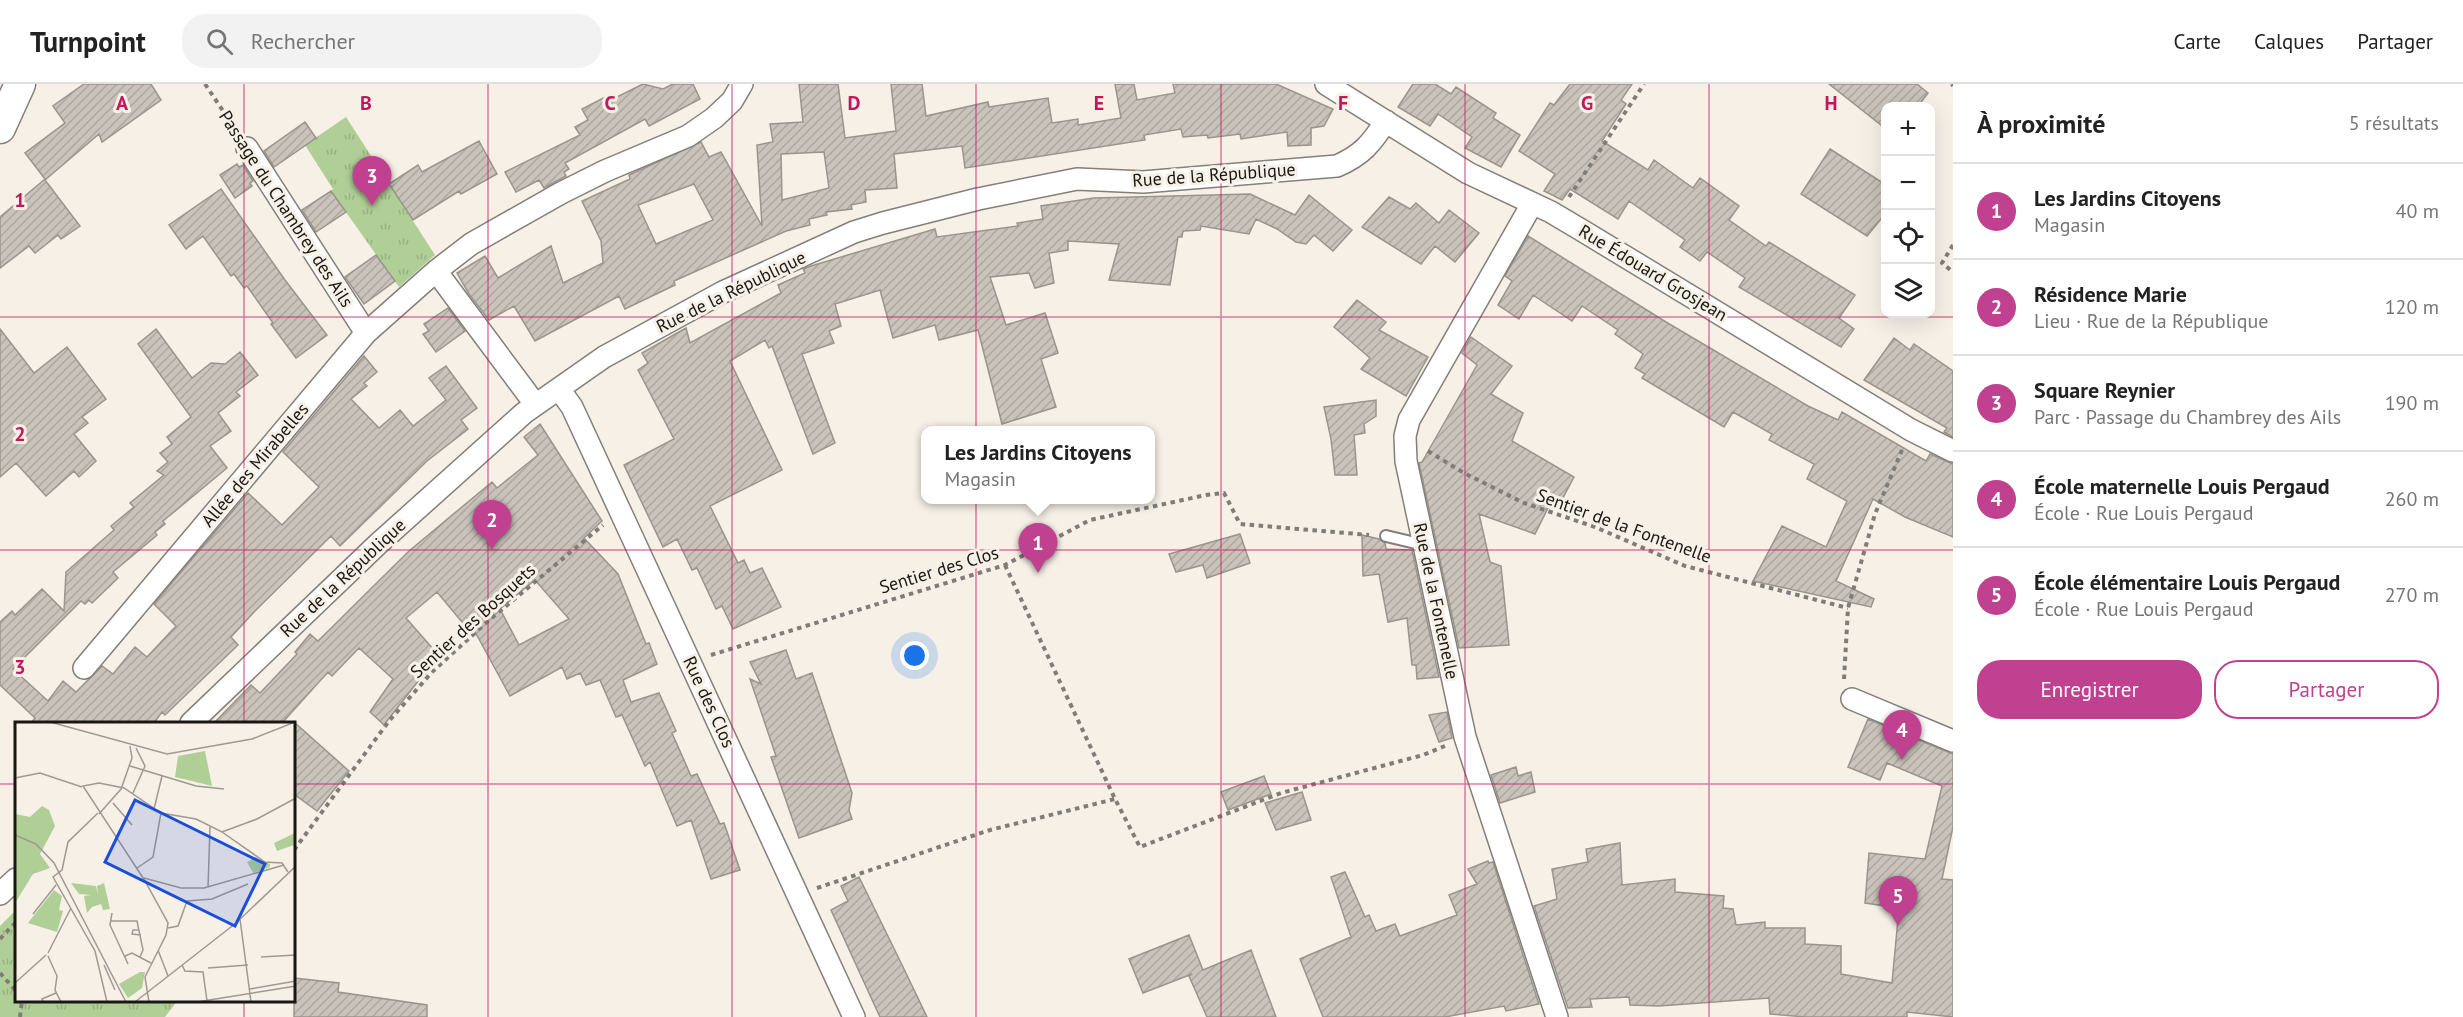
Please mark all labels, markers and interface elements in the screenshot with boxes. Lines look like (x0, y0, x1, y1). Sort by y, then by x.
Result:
search box (182, 14, 602, 68)
text: Turnpoint (30, 23, 146, 60)
icon: search (203, 25, 236, 58)
text: Rechercher (251, 27, 355, 55)
text: Carte (2174, 28, 2221, 55)
text: Calques (2254, 28, 2324, 55)
text: Partager (2357, 28, 2433, 55)
text: A (116, 90, 129, 116)
text: B (360, 90, 372, 116)
text: C (604, 90, 616, 116)
text: D (848, 90, 861, 116)
text: E (1094, 90, 1104, 116)
text: F (1338, 90, 1348, 116)
text: G (1581, 90, 1593, 116)
text: H (1824, 90, 1838, 116)
map controls (1881, 102, 1935, 318)
button: + (1881, 102, 1935, 156)
street label: Passage du Chambrey des Ails (214, 106, 359, 311)
text: À proximité (1977, 107, 2105, 140)
text: 5 résultats (2349, 110, 2439, 136)
pin: 3 (352, 156, 392, 206)
button: − (1881, 156, 1935, 210)
street label: Rue de la République (1132, 157, 1296, 192)
text: Les Jardins Citoyens (2034, 184, 2221, 212)
text: 1 (14, 187, 26, 213)
text: 1 (1991, 198, 2002, 224)
text: 40 m (2396, 198, 2439, 224)
button: locate (1881, 210, 1935, 264)
text: Magasin (2034, 212, 2105, 238)
street label: Rue Édouard Grosjean (1575, 219, 1732, 326)
street label: Rue de la République (652, 245, 809, 338)
button: layers (1881, 264, 1935, 318)
text: Résidence Marie (2034, 280, 2187, 308)
text: 2 (1991, 294, 2002, 320)
text: 120 m (2385, 294, 2439, 320)
text: Lieu · Rue de la République (2034, 308, 2268, 334)
text: Square Reynier (2034, 376, 2175, 404)
text: 3 (1991, 390, 2002, 416)
text: 190 m (2385, 390, 2439, 416)
street label: Allée des Mirabelles (196, 398, 313, 532)
text: Parc · Passage du Chambrey des Ails (2034, 404, 2341, 430)
text: 2 (14, 421, 26, 447)
popup (921, 426, 1155, 504)
text: Les Jardins Citoyens (944, 438, 1132, 466)
text: Magasin (944, 466, 1016, 492)
text: École maternelle Louis Pergaud (2034, 472, 2330, 500)
street label: Sentier de la Fontenelle (1533, 483, 1715, 568)
text: 4 (1991, 486, 2002, 512)
text: 260 m (2385, 486, 2439, 512)
pin: 2 (472, 500, 512, 550)
text: École · Rue Louis Pergaud (2034, 500, 2253, 526)
street label: Rue de la République (275, 513, 410, 642)
street label: Rue de la Fontenelle (1409, 521, 1464, 681)
pin: 1 (1018, 524, 1058, 573)
street label: Sentier des Clos (876, 540, 1001, 599)
street label: Sentier des Bosquets (405, 558, 540, 683)
text: École élémentaire Louis Pergaud (2034, 568, 2340, 596)
text: 5 (1991, 582, 2002, 608)
text: 270 m (2385, 582, 2439, 608)
text: École · Rue Louis Pergaud (2034, 596, 2253, 622)
your location (900, 641, 929, 670)
street label: Rue des Clos (678, 652, 741, 751)
text: 3 (14, 654, 26, 680)
button: Enregistrer (1977, 660, 2202, 719)
button: Partager (2214, 660, 2439, 719)
pin: 4 (1882, 710, 1922, 760)
inset map (15, 722, 296, 1002)
pin: 5 (1878, 876, 1918, 926)

